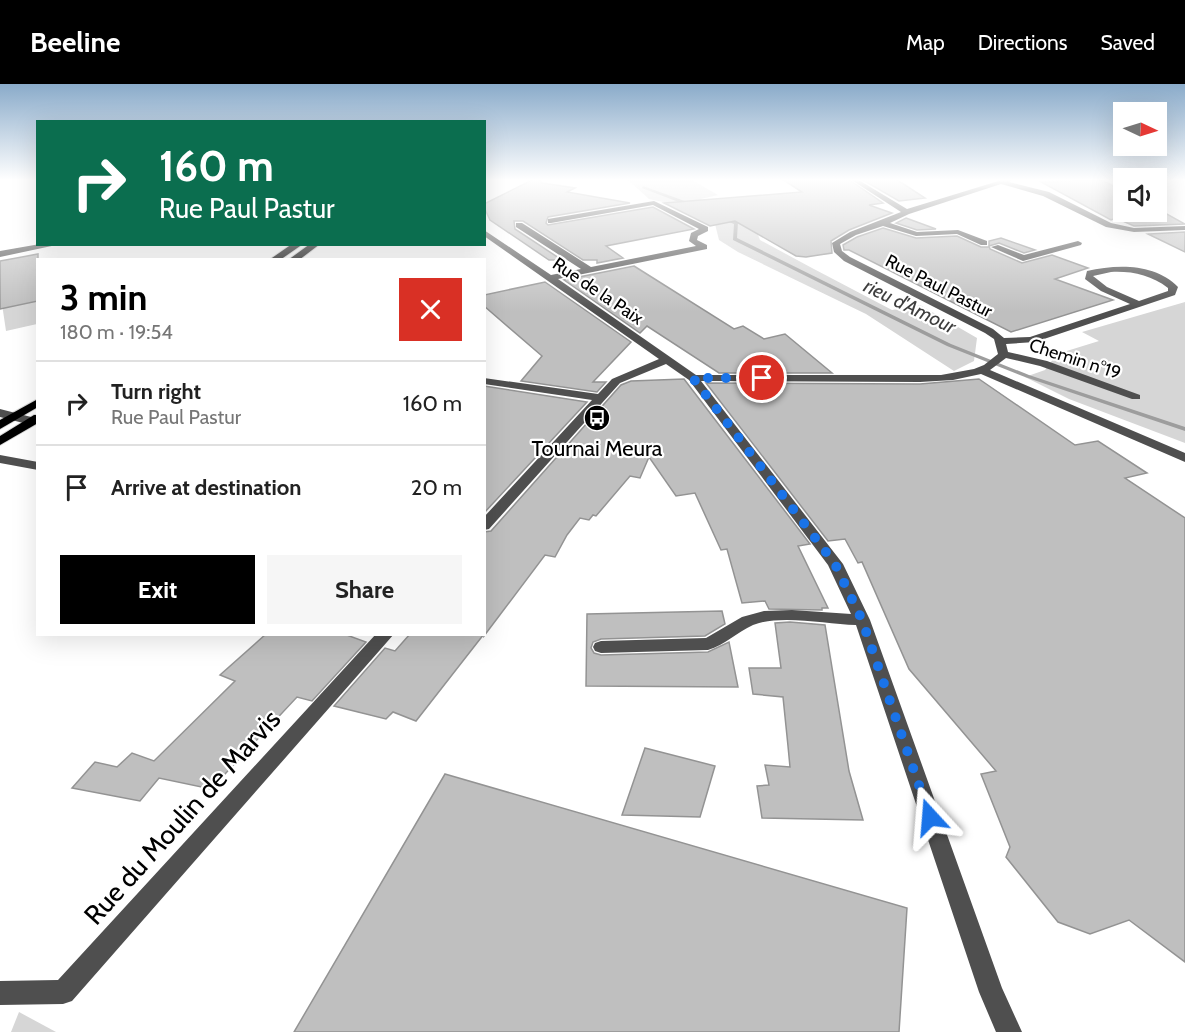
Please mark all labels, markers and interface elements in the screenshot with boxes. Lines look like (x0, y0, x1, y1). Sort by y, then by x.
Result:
text: Beeline (30, 25, 120, 59)
text: Map (906, 30, 945, 55)
text: Directions (978, 30, 1067, 55)
text: Saved (1100, 30, 1155, 55)
north arrow (1113, 102, 1167, 156)
map controls (1113, 102, 1167, 222)
text: 160 m (159, 140, 274, 192)
icon: right (60, 144, 138, 222)
button: sound (1113, 168, 1167, 222)
text: Rue Paul Pastur (159, 192, 335, 225)
street label: Rue Paul Pastur (882, 250, 996, 323)
street label: Rue de la Paix (548, 253, 648, 330)
water label: rieu d'Amour (860, 273, 961, 339)
text: 3 min (60, 275, 147, 319)
button: close (399, 278, 462, 341)
text: 180 m · 19:54 (60, 320, 173, 344)
street label: Chemin n°19 (1026, 334, 1124, 384)
pin (736, 352, 787, 403)
icon: arrive (745, 361, 778, 394)
text: Turn right (111, 378, 201, 405)
icon: right (60, 387, 93, 420)
text: 160 m (403, 390, 462, 417)
bus stop icon: Tournai Meura (582, 403, 612, 433)
text: Rue Paul Pastur (111, 405, 241, 429)
place label: Tournai Meura (532, 435, 663, 462)
icon: arrive (60, 471, 93, 504)
text: Arrive at destination (111, 474, 301, 501)
text: 20 m (411, 474, 462, 501)
button: Exit (60, 555, 255, 624)
button: Share (267, 555, 462, 624)
street label: Rue du Moulin de Marvis (77, 703, 287, 931)
position arrow (898, 785, 962, 849)

